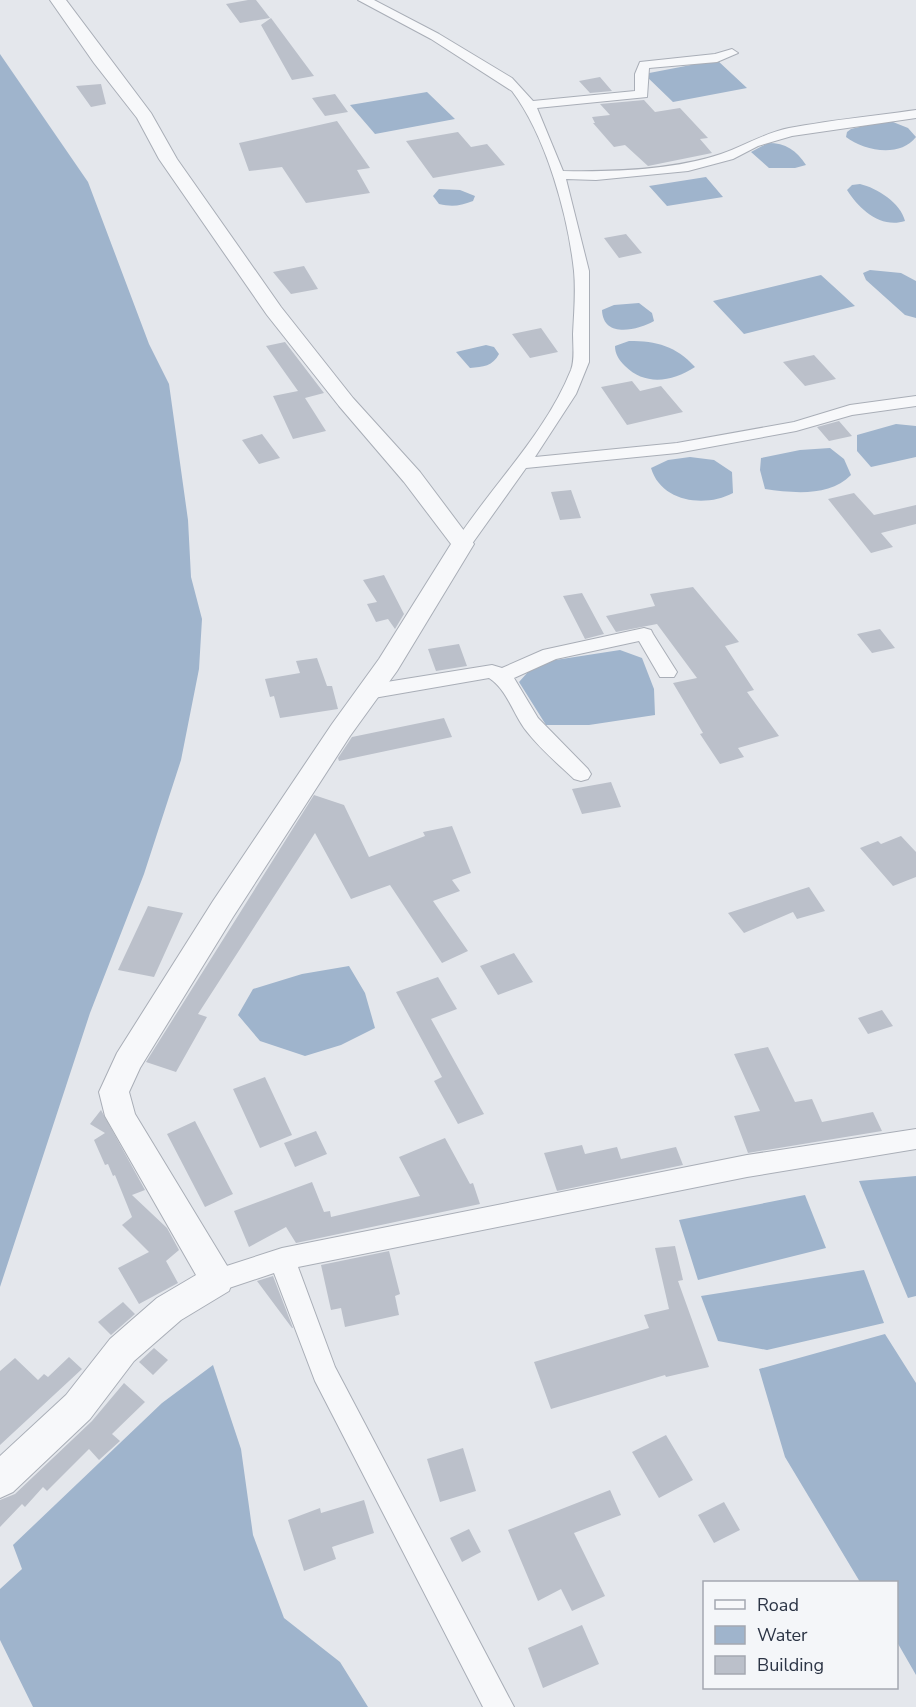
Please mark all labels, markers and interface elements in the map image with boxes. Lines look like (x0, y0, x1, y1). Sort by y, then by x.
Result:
legend (703, 1581, 898, 1689)
text: Road (757, 1593, 799, 1617)
text: Water (757, 1623, 808, 1647)
text: Building (757, 1653, 824, 1677)

